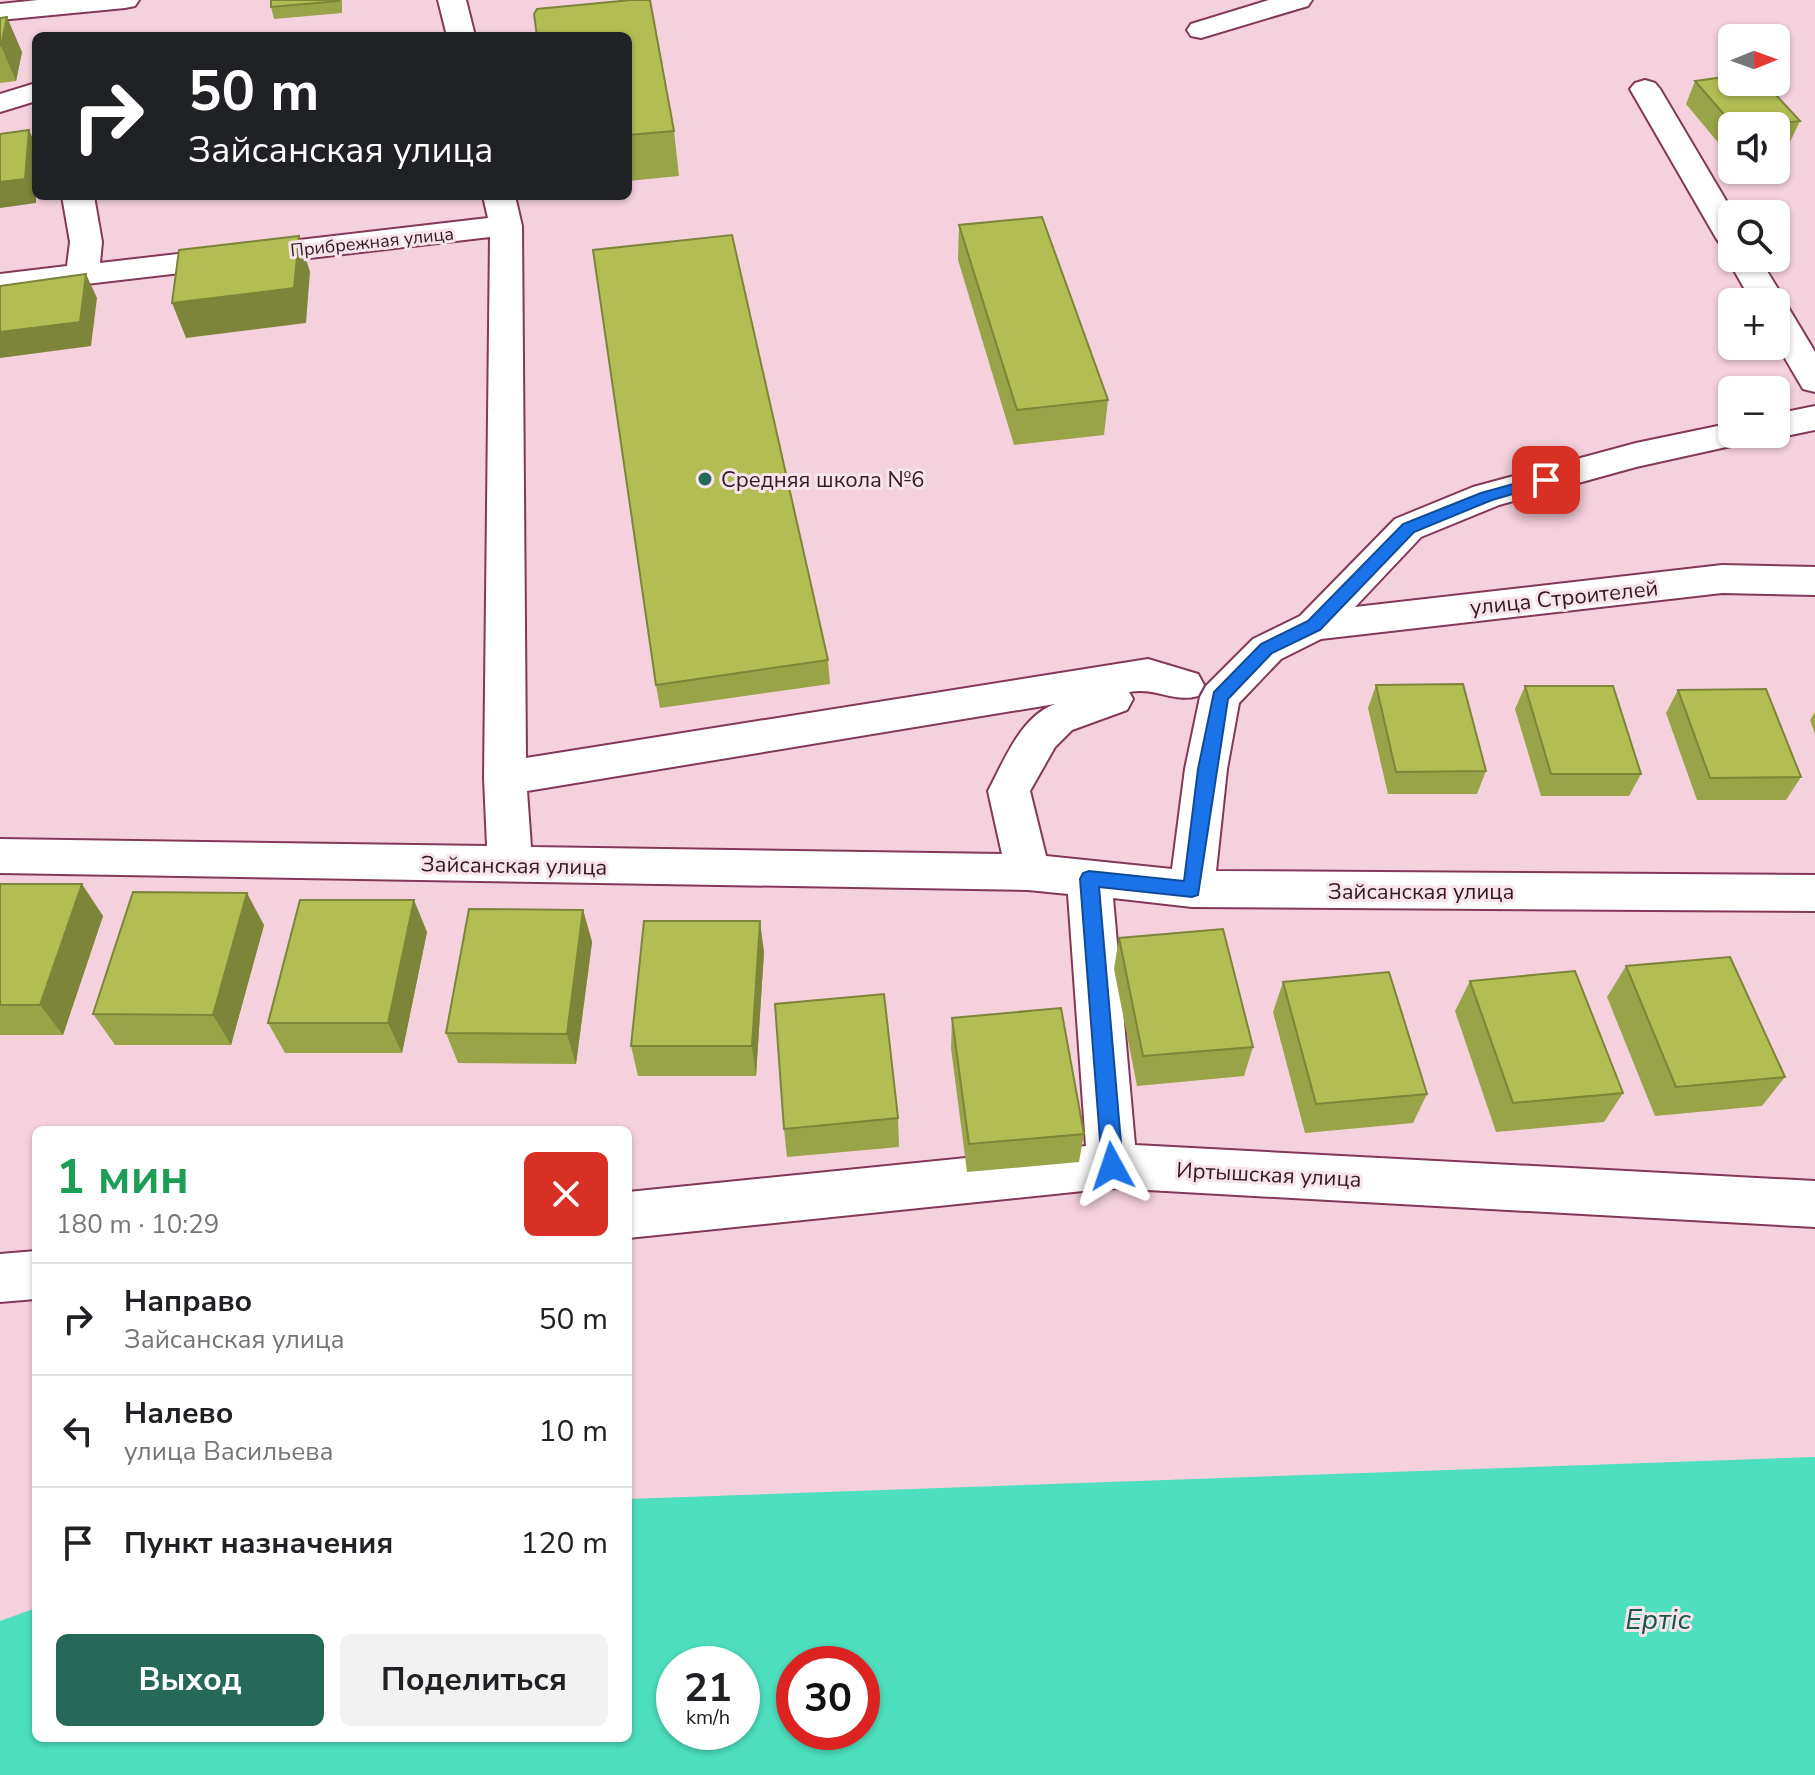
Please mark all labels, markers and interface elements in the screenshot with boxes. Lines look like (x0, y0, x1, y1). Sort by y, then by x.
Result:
north arrow (1718, 24, 1790, 96)
map controls (1718, 24, 1790, 448)
text: 50 m (188, 53, 319, 130)
icon: right (56, 64, 160, 168)
button: sound (1718, 112, 1790, 184)
text: Зайсанская улица (188, 126, 493, 175)
button: search (1718, 200, 1790, 272)
street label: Прибрежная улица (289, 221, 455, 263)
button: + (1718, 288, 1790, 360)
button: − (1718, 376, 1790, 448)
pin (1512, 446, 1580, 514)
icon: arrive (1524, 458, 1568, 502)
place label: Средняя школа №6 (721, 465, 925, 495)
marker: Средняя школа №6 (696, 470, 714, 488)
street label: улица Строителей (1469, 573, 1660, 623)
street label: Зайсанская улица (420, 849, 608, 883)
street label: Зайсанская улица (1328, 877, 1514, 907)
position arrow (1070, 1124, 1154, 1208)
text: 1 мин (56, 1144, 189, 1210)
button: close (524, 1152, 608, 1236)
street label: Иртышская улица (1176, 1155, 1362, 1195)
text: 180 m · 10:29 (56, 1207, 219, 1242)
text: Направо (124, 1281, 252, 1322)
icon: right (56, 1297, 100, 1341)
text: 50 m (539, 1299, 608, 1340)
text: Зайсанская улица (124, 1322, 345, 1357)
text: Налево (124, 1393, 233, 1434)
icon: left (56, 1409, 100, 1453)
text: 10 m (539, 1411, 608, 1452)
text: улица Васильева (124, 1434, 333, 1469)
icon: arrive (56, 1521, 100, 1565)
text: Пункт назначения (124, 1523, 393, 1564)
text: 120 m (521, 1523, 608, 1564)
water label: Ертіс (1625, 1601, 1691, 1639)
button: Выход (56, 1634, 324, 1726)
button: Поделиться (340, 1634, 608, 1726)
speed limit sign: 30 (776, 1646, 880, 1750)
text: 21 (684, 1661, 732, 1715)
text: km/h (686, 1704, 730, 1731)

